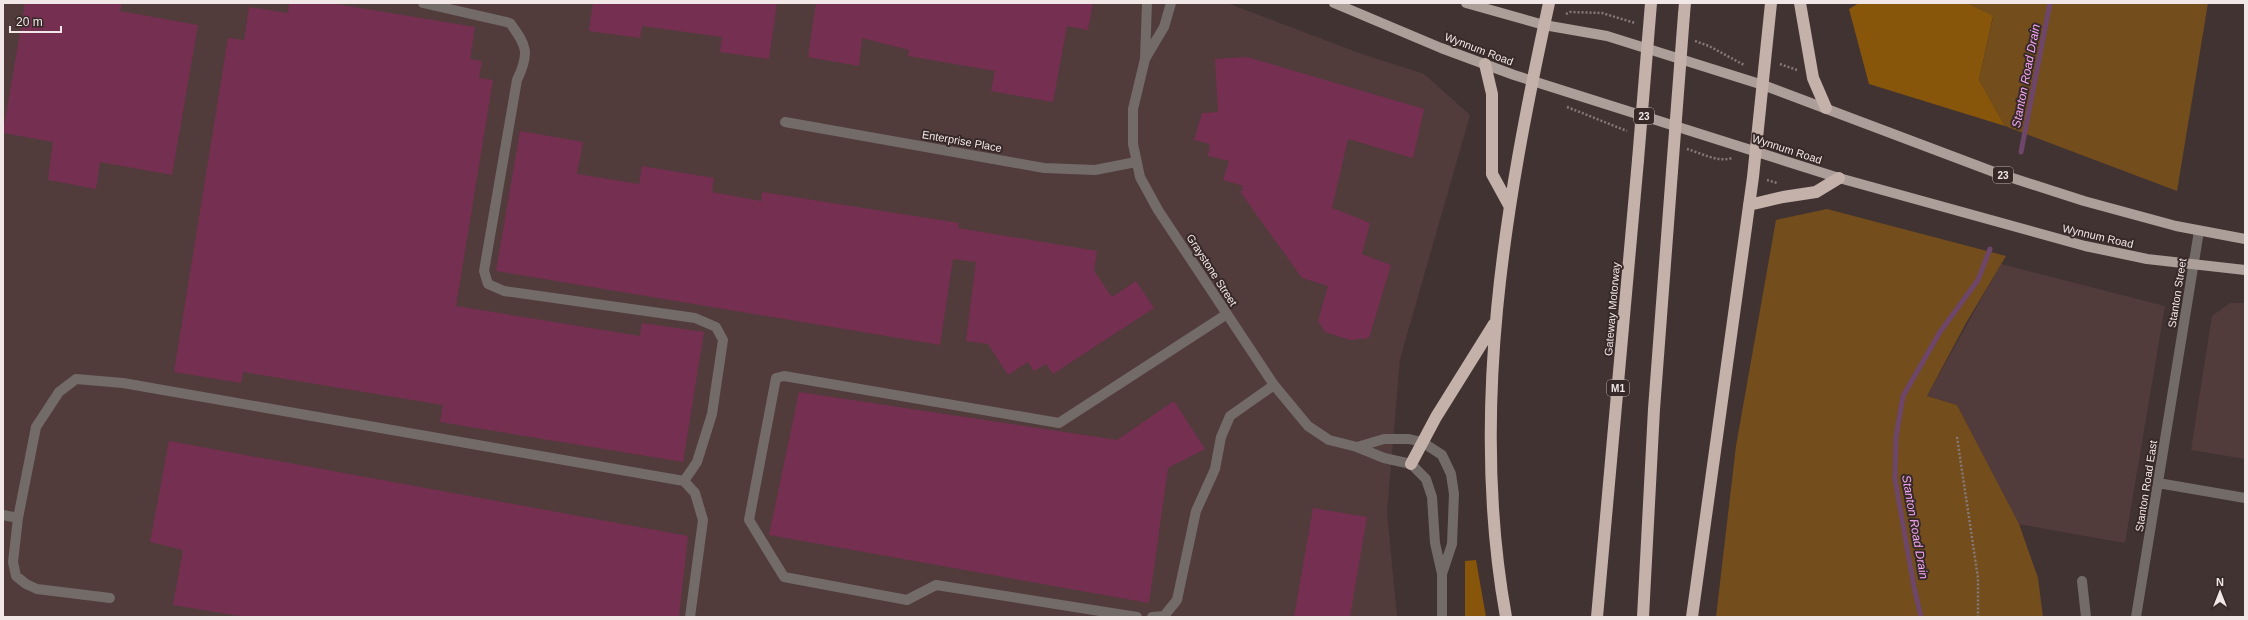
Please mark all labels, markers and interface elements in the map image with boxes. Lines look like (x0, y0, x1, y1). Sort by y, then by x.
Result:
scale bar (10, 8, 61, 34)
text: 20 m (16, 15, 43, 29)
water label: Stanton Road Drain (2009, 23, 2043, 129)
street label: Wynnum Road (1443, 30, 1515, 68)
road number: 23 (1634, 108, 1654, 124)
street label: Enterprise Place (921, 128, 1003, 154)
street label: Wynnum Road (1751, 132, 1823, 166)
road number: 23 (1993, 167, 2013, 183)
street label: Wynnum Road (2061, 222, 2135, 250)
street label: Graystone Street (1184, 232, 1240, 308)
street label: Stanton Street (2166, 257, 2188, 329)
street label: Gateway Motorway (1602, 261, 1622, 356)
road number: M1 (1607, 380, 1629, 396)
street label: Stanton Road East (2133, 439, 2159, 533)
water label: Stanton Road Drain (1899, 474, 1931, 580)
north arrow (2200, 572, 2240, 612)
text: N (2216, 576, 2224, 588)

